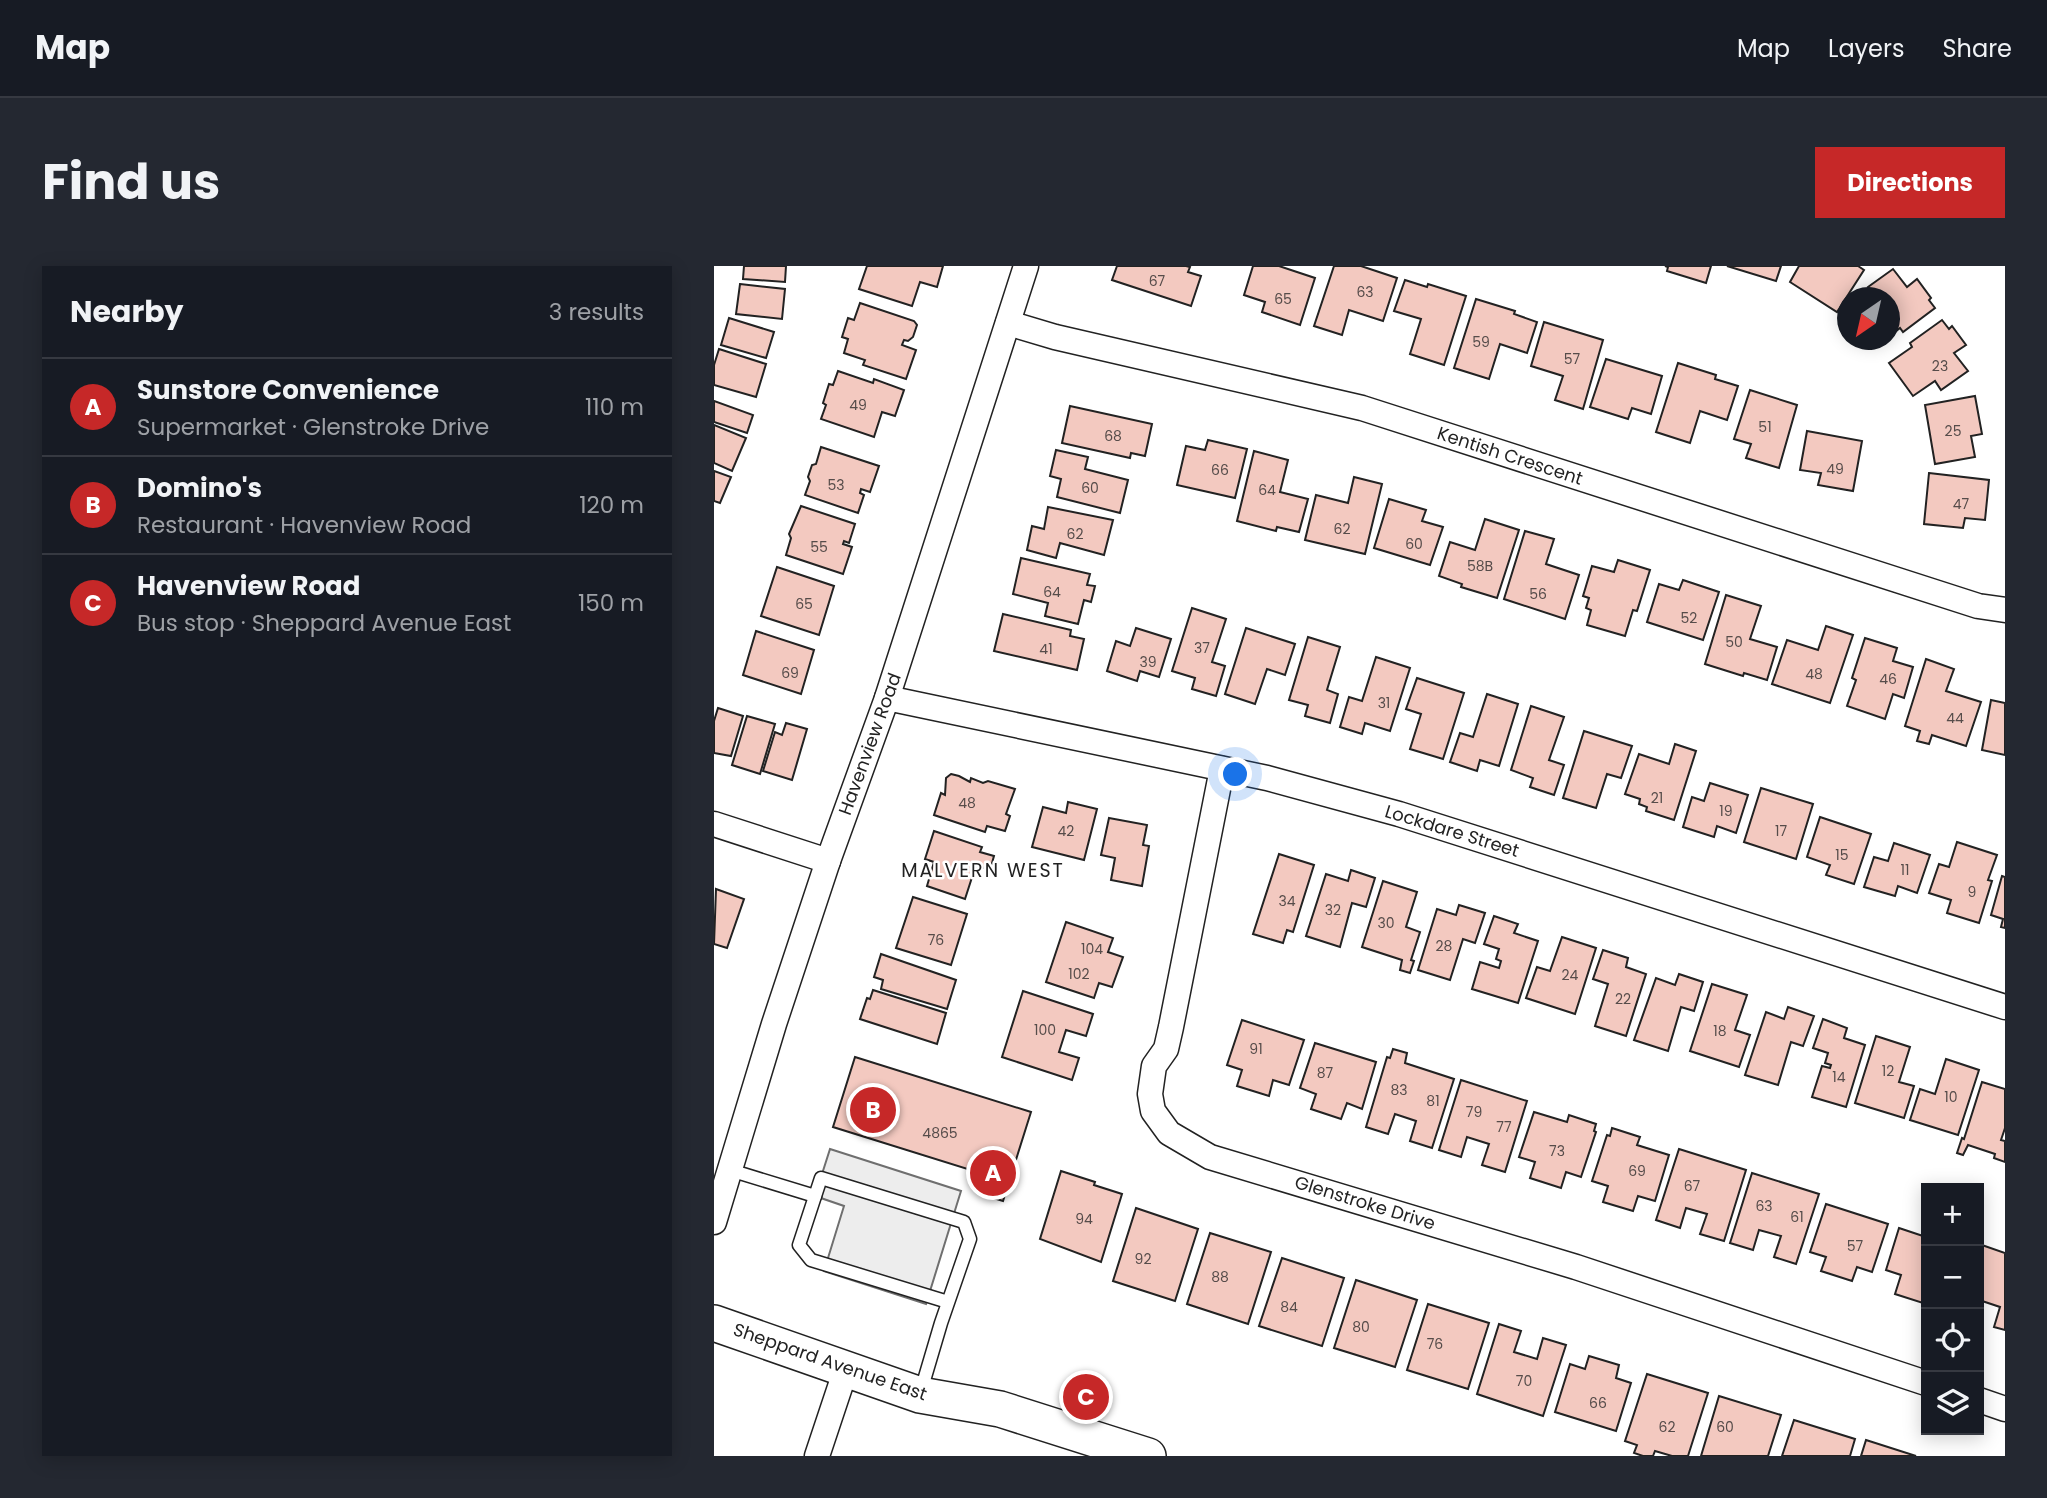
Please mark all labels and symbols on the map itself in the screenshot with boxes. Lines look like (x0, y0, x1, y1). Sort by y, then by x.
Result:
house number: 67 (1149, 271, 1166, 291)
house number: 63 (1356, 282, 1374, 302)
north arrow (1837, 287, 1900, 350)
house number: 65 (1274, 289, 1292, 309)
house number: 59 (1472, 332, 1490, 352)
house number: 57 (1564, 349, 1581, 369)
house number: 23 (1932, 356, 1948, 376)
house number: 49 (849, 395, 867, 415)
house number: 51 (1758, 417, 1772, 437)
street label: Kentish Crescent (1434, 420, 1586, 491)
house number: 25 (1945, 421, 1961, 441)
house number: 68 (1104, 426, 1122, 446)
house number: 49 (1826, 459, 1844, 479)
house number: 66 (1211, 460, 1229, 480)
house number: 53 (827, 475, 845, 495)
house number: 60 (1081, 478, 1099, 498)
house number: 64 (1258, 480, 1276, 500)
house number: 47 (1953, 494, 1970, 514)
house number: 62 (1334, 519, 1350, 539)
house number: 62 (1067, 524, 1083, 544)
house number: 60 (1405, 534, 1423, 554)
house number: 55 (810, 537, 828, 557)
house number: 58B (1467, 556, 1493, 576)
house number: 64 (1043, 582, 1061, 602)
house number: 56 (1529, 584, 1547, 604)
house number: 65 (795, 594, 813, 614)
house number: 52 (1681, 608, 1697, 628)
house number: 50 (1725, 632, 1743, 652)
house number: 37 (1194, 638, 1210, 658)
house number: 41 (1039, 639, 1053, 659)
house number: 39 (1139, 652, 1157, 672)
house number: 69 (781, 663, 799, 683)
house number: 48 (1805, 664, 1823, 684)
street label: Havenview Road (832, 669, 907, 818)
house number: 46 (1879, 669, 1897, 689)
house number: 31 (1378, 693, 1390, 713)
house number: 44 (1946, 708, 1964, 728)
your location (1218, 757, 1252, 791)
house number: 21 (1651, 788, 1663, 808)
house number: 48 (958, 793, 976, 813)
street label: Lockdare Street (1382, 798, 1522, 863)
house number: 19 (1719, 801, 1733, 821)
house number: 42 (1058, 821, 1074, 841)
house number: 17 (1775, 821, 1787, 841)
house number: 15 (1835, 845, 1849, 865)
district label: MALVERN WEST (901, 857, 1065, 884)
house number: 11 (1901, 860, 1909, 880)
house number: 9 (1968, 882, 1976, 902)
house number: 34 (1278, 891, 1296, 911)
house number: 32 (1325, 900, 1341, 920)
house number: 30 (1377, 913, 1395, 933)
house number: 76 (928, 930, 944, 950)
house number: 28 (1436, 936, 1453, 956)
house number: 104 (1081, 939, 1103, 959)
house number: 102 (1068, 964, 1090, 984)
house number: 24 (1562, 965, 1579, 985)
house number: 22 (1615, 989, 1631, 1009)
house number: 100 (1034, 1020, 1056, 1040)
house number: 18 (1713, 1021, 1727, 1041)
house number: 91 (1249, 1039, 1263, 1059)
house number: 12 (1882, 1061, 1894, 1081)
house number: 87 (1317, 1063, 1334, 1083)
house number: 14 (1832, 1067, 1846, 1087)
house number: 83 (1390, 1080, 1408, 1100)
pin: B (850, 1084, 896, 1136)
house number: 10 (1944, 1087, 1958, 1107)
house number: 81 (1426, 1091, 1440, 1111)
house number: 79 (1466, 1102, 1482, 1122)
house number: 77 (1496, 1117, 1512, 1137)
house number: 4865 (922, 1123, 958, 1143)
house number: 73 (1549, 1141, 1565, 1161)
pin: A (970, 1147, 1016, 1199)
house number: 69 (1628, 1161, 1646, 1181)
street label: Glenstroke Drive (1292, 1169, 1438, 1236)
house number: 67 (1684, 1176, 1701, 1196)
house number: 63 (1755, 1196, 1773, 1216)
house number: 61 (1790, 1207, 1804, 1227)
house number: 94 (1075, 1209, 1093, 1229)
house number: 57 (1847, 1236, 1864, 1256)
house number: 92 (1135, 1249, 1151, 1269)
house number: 88 (1211, 1267, 1229, 1287)
house number: 84 (1280, 1297, 1298, 1317)
street label: Sheppard Avenue East (730, 1317, 930, 1406)
house number: 80 (1352, 1317, 1370, 1337)
house number: 76 (1427, 1334, 1443, 1354)
pin: C (1063, 1371, 1109, 1423)
house number: 70 (1516, 1371, 1532, 1391)
house number: 66 (1589, 1393, 1607, 1413)
house number: 62 (1659, 1417, 1675, 1437)
house number: 60 (1716, 1417, 1734, 1437)

